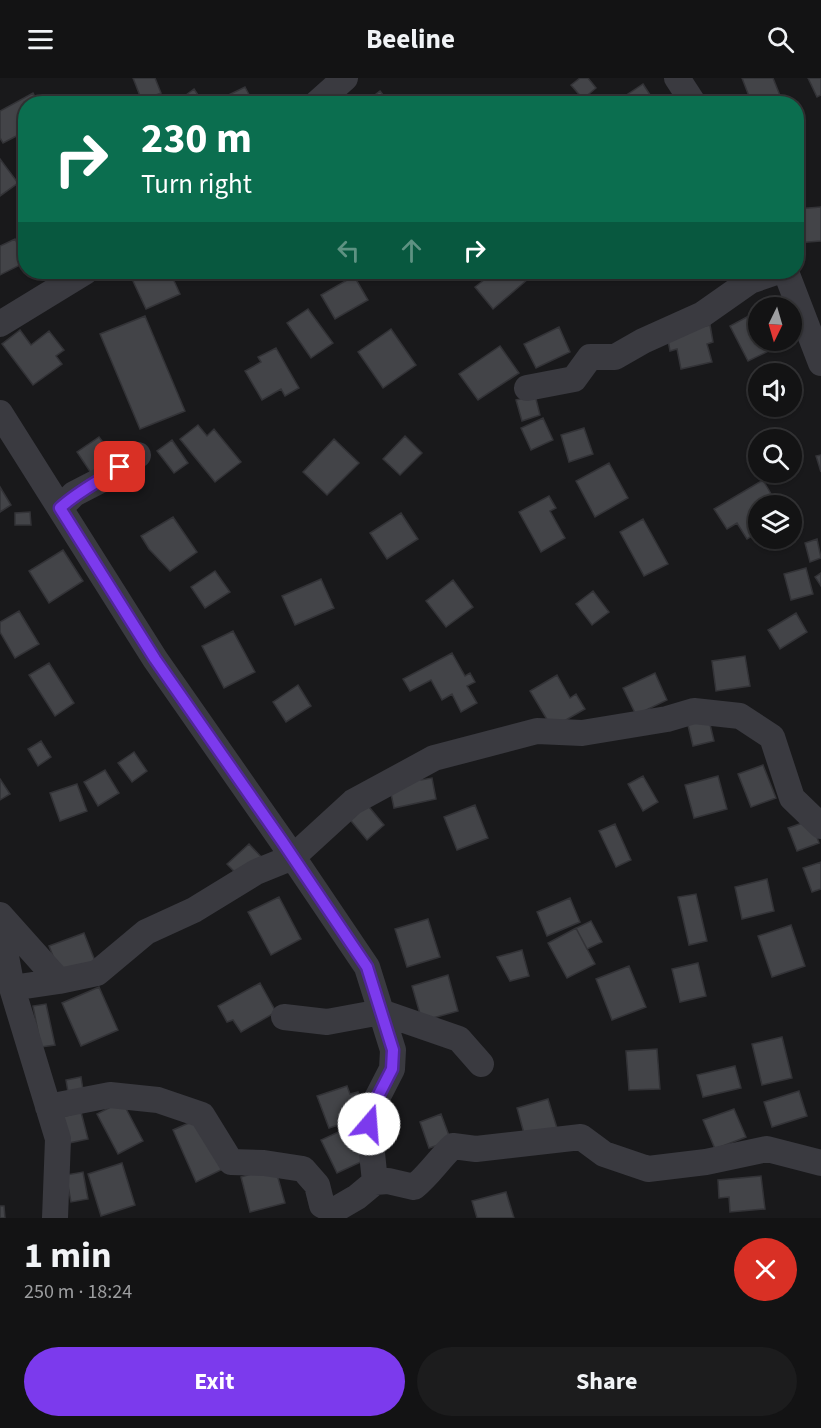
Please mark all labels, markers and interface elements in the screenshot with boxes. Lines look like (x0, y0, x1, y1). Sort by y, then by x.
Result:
text: Beeline (366, 20, 455, 59)
icon: menu (24, 23, 57, 56)
icon: search (764, 23, 797, 56)
text: 230 m (141, 109, 252, 169)
icon: right (42, 120, 120, 198)
text: Turn right (141, 165, 252, 204)
icon: left (332, 234, 365, 267)
icon: ahead (395, 234, 428, 267)
icon: right (458, 234, 491, 267)
north arrow (748, 297, 802, 351)
map controls (748, 297, 802, 549)
button: sound (748, 363, 802, 417)
button: search (748, 429, 802, 483)
pin (94, 441, 145, 492)
icon: arrive (103, 450, 136, 483)
button: layers (748, 495, 802, 549)
position arrow (337, 1092, 401, 1156)
text: 1 min (24, 1230, 112, 1281)
button: close (734, 1238, 797, 1301)
text: 250 m · 18:24 (24, 1278, 132, 1306)
button: Exit (24, 1347, 405, 1416)
button: Share (417, 1347, 797, 1416)

